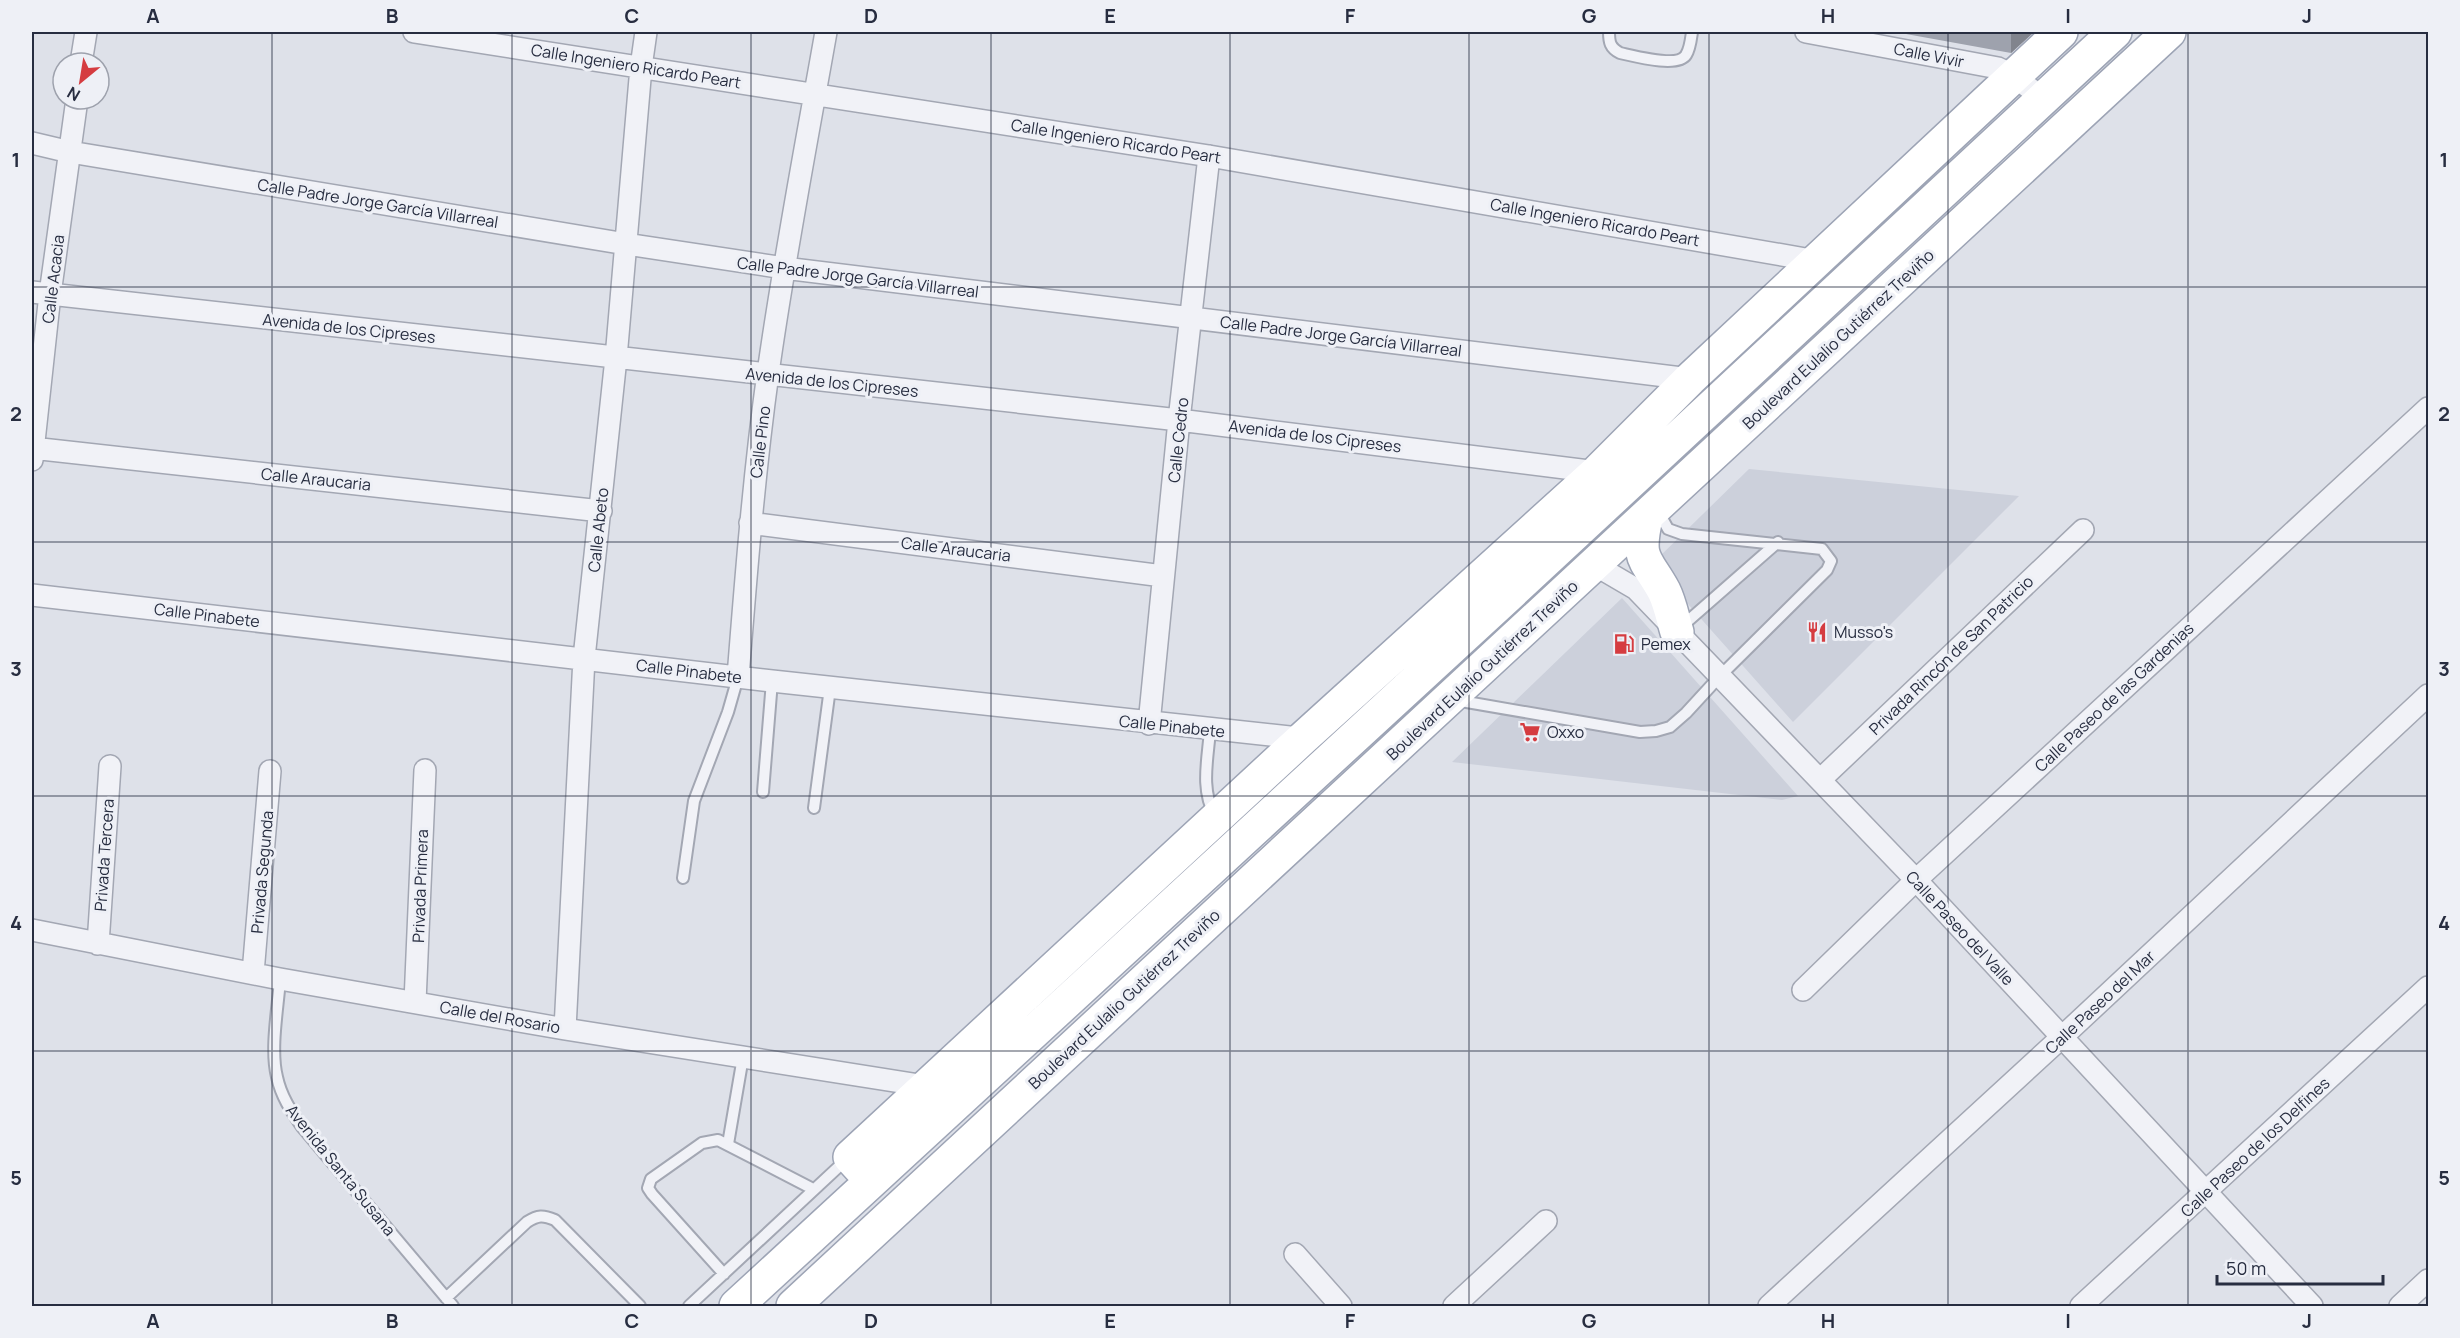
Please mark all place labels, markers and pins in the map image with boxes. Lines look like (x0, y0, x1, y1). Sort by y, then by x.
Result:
restaurant icon: Musso's (1805, 620, 1829, 644)
place label: Musso's (1834, 621, 1893, 643)
fuel station icon: Pemex (1612, 632, 1636, 656)
place label: Pemex (1641, 633, 1691, 655)
supermarket icon: Oxxo (1518, 720, 1542, 744)
place label: Oxxo (1547, 721, 1584, 743)

